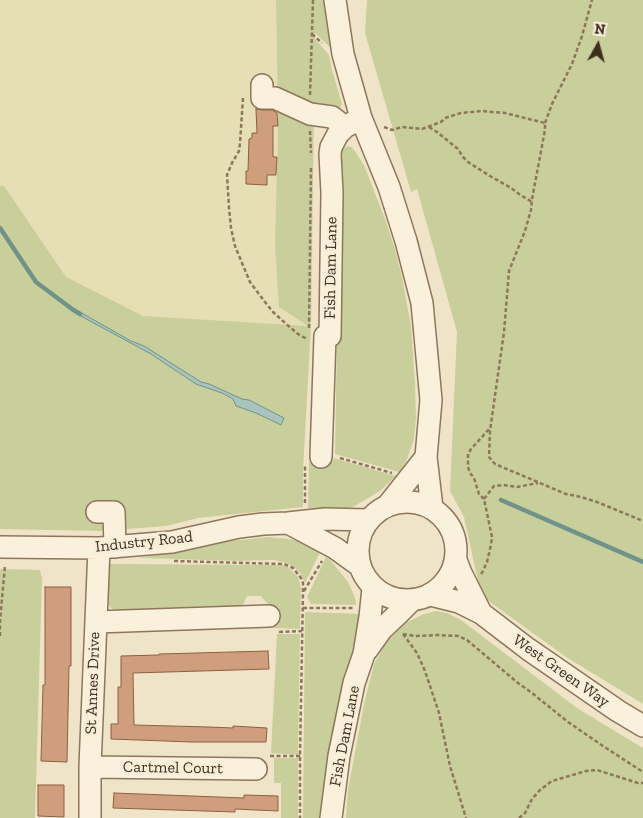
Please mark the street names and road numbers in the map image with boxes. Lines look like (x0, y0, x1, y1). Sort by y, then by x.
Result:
street label: Fish Dam Lane (321, 217, 341, 319)
street label: Industry Road (94, 527, 194, 557)
street label: St Annes Drive (82, 631, 104, 735)
street label: West Green Way (509, 631, 613, 711)
street label: Fish Dam Lane (326, 684, 364, 788)
street label: Cartmel Court (123, 758, 223, 778)

